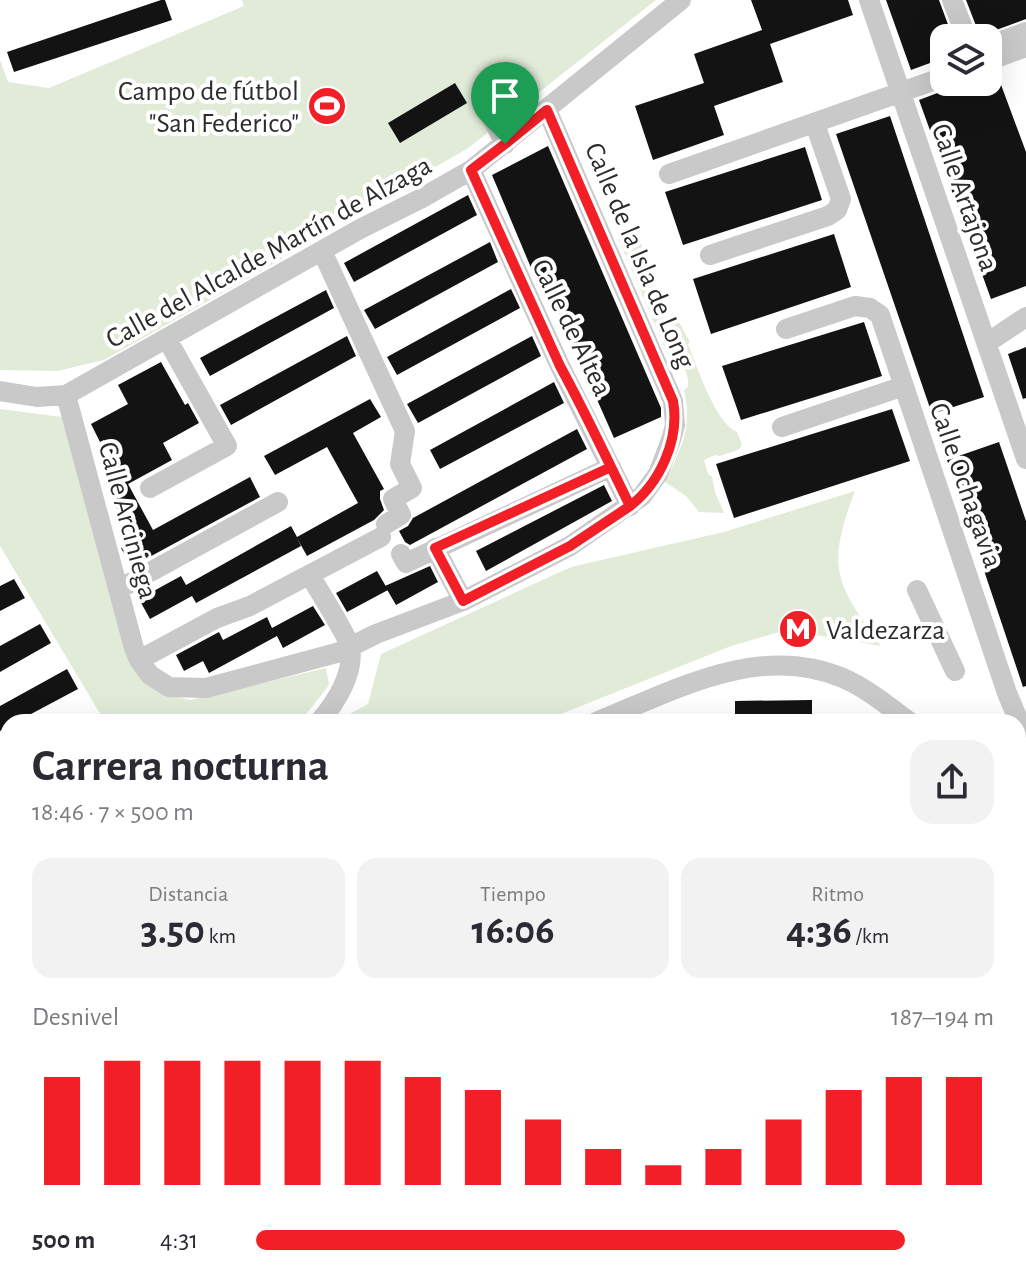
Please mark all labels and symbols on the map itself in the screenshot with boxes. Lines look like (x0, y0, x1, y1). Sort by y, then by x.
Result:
pin (471, 62, 539, 144)
place label: Campo de fútbol "San Federico" (118, 78, 299, 138)
sports icon: Campo de fútbol "San Federico" (306, 85, 348, 127)
street label: Calle Artajona (926, 120, 1002, 275)
street label: Calle de la Isla de Long (579, 139, 699, 373)
street label: Calle del Alcalde Martín de Alzaga (102, 151, 436, 354)
street label: Calle de Altea (526, 255, 616, 401)
street label: Calle Ochagavia (924, 400, 1006, 572)
street label: Calle Arciniega (93, 439, 161, 602)
metro station icon: Valdezarza (777, 608, 819, 650)
place label: Valdezarza (826, 617, 945, 645)

